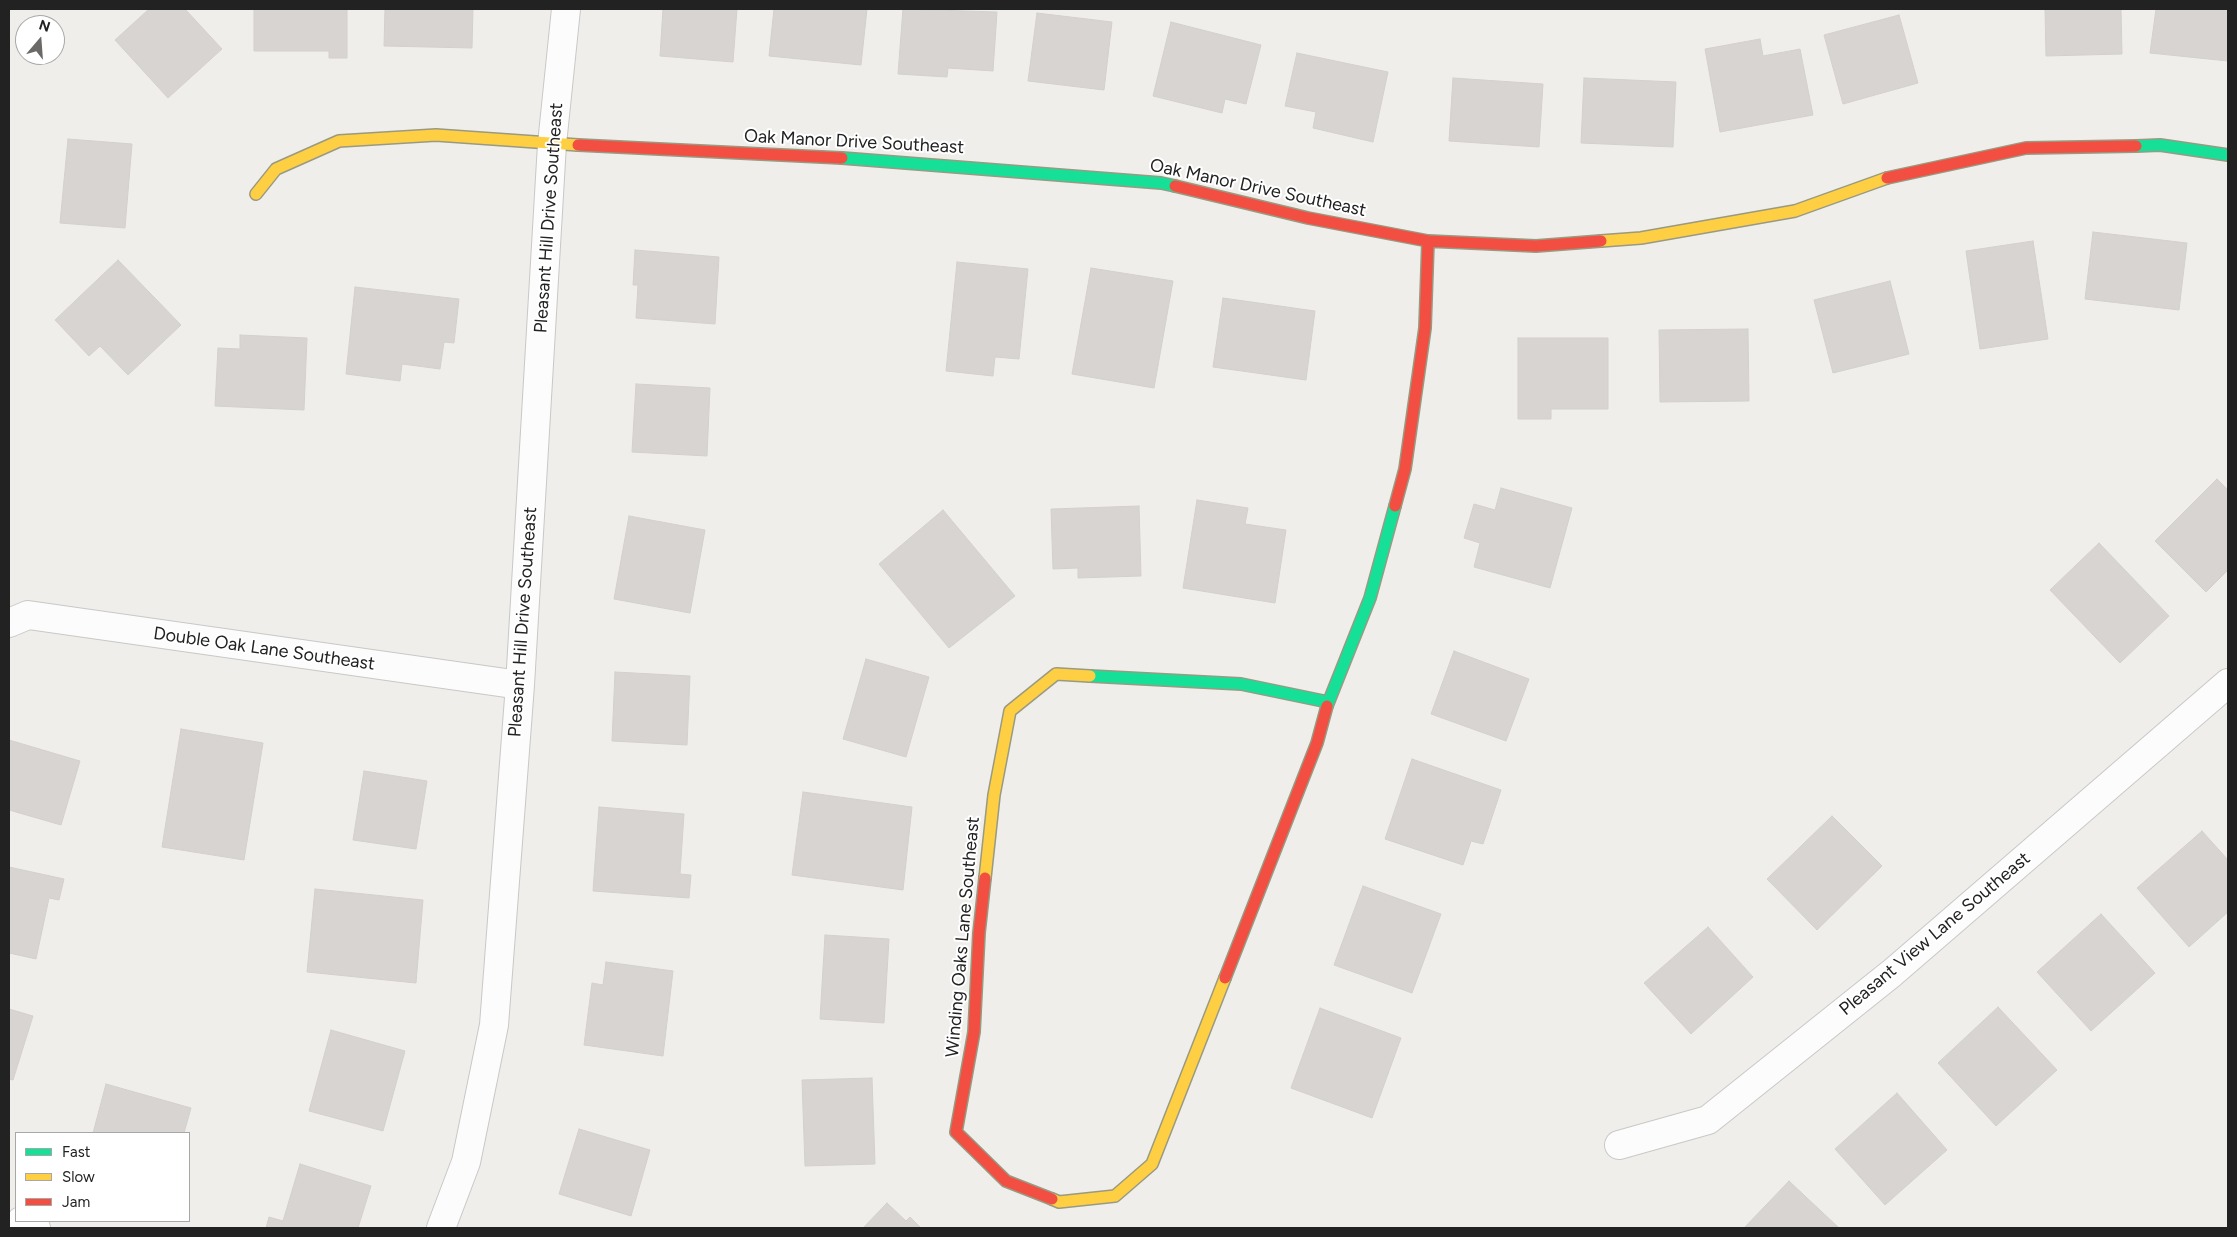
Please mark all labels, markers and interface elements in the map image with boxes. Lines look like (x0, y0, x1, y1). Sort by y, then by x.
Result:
north arrow (15, 15, 65, 65)
text: N (37, 16, 52, 36)
street label: Pleasant Hill Drive Southeast (530, 102, 568, 334)
street label: Oak Manor Drive Southeast (743, 125, 965, 159)
street label: Oak Manor Drive Southeast (1148, 155, 1368, 221)
street label: Pleasant Hill Drive Southeast (504, 506, 542, 738)
street label: Double Oak Lane Southeast (152, 623, 376, 675)
street label: Winding Oaks Lane Southeast (942, 816, 984, 1058)
street label: Pleasant View Lane Southeast (1835, 848, 2035, 1020)
legend (15, 1132, 190, 1222)
text: Fast (62, 1143, 90, 1161)
text: Slow (62, 1168, 95, 1186)
text: Jam (62, 1193, 90, 1211)

